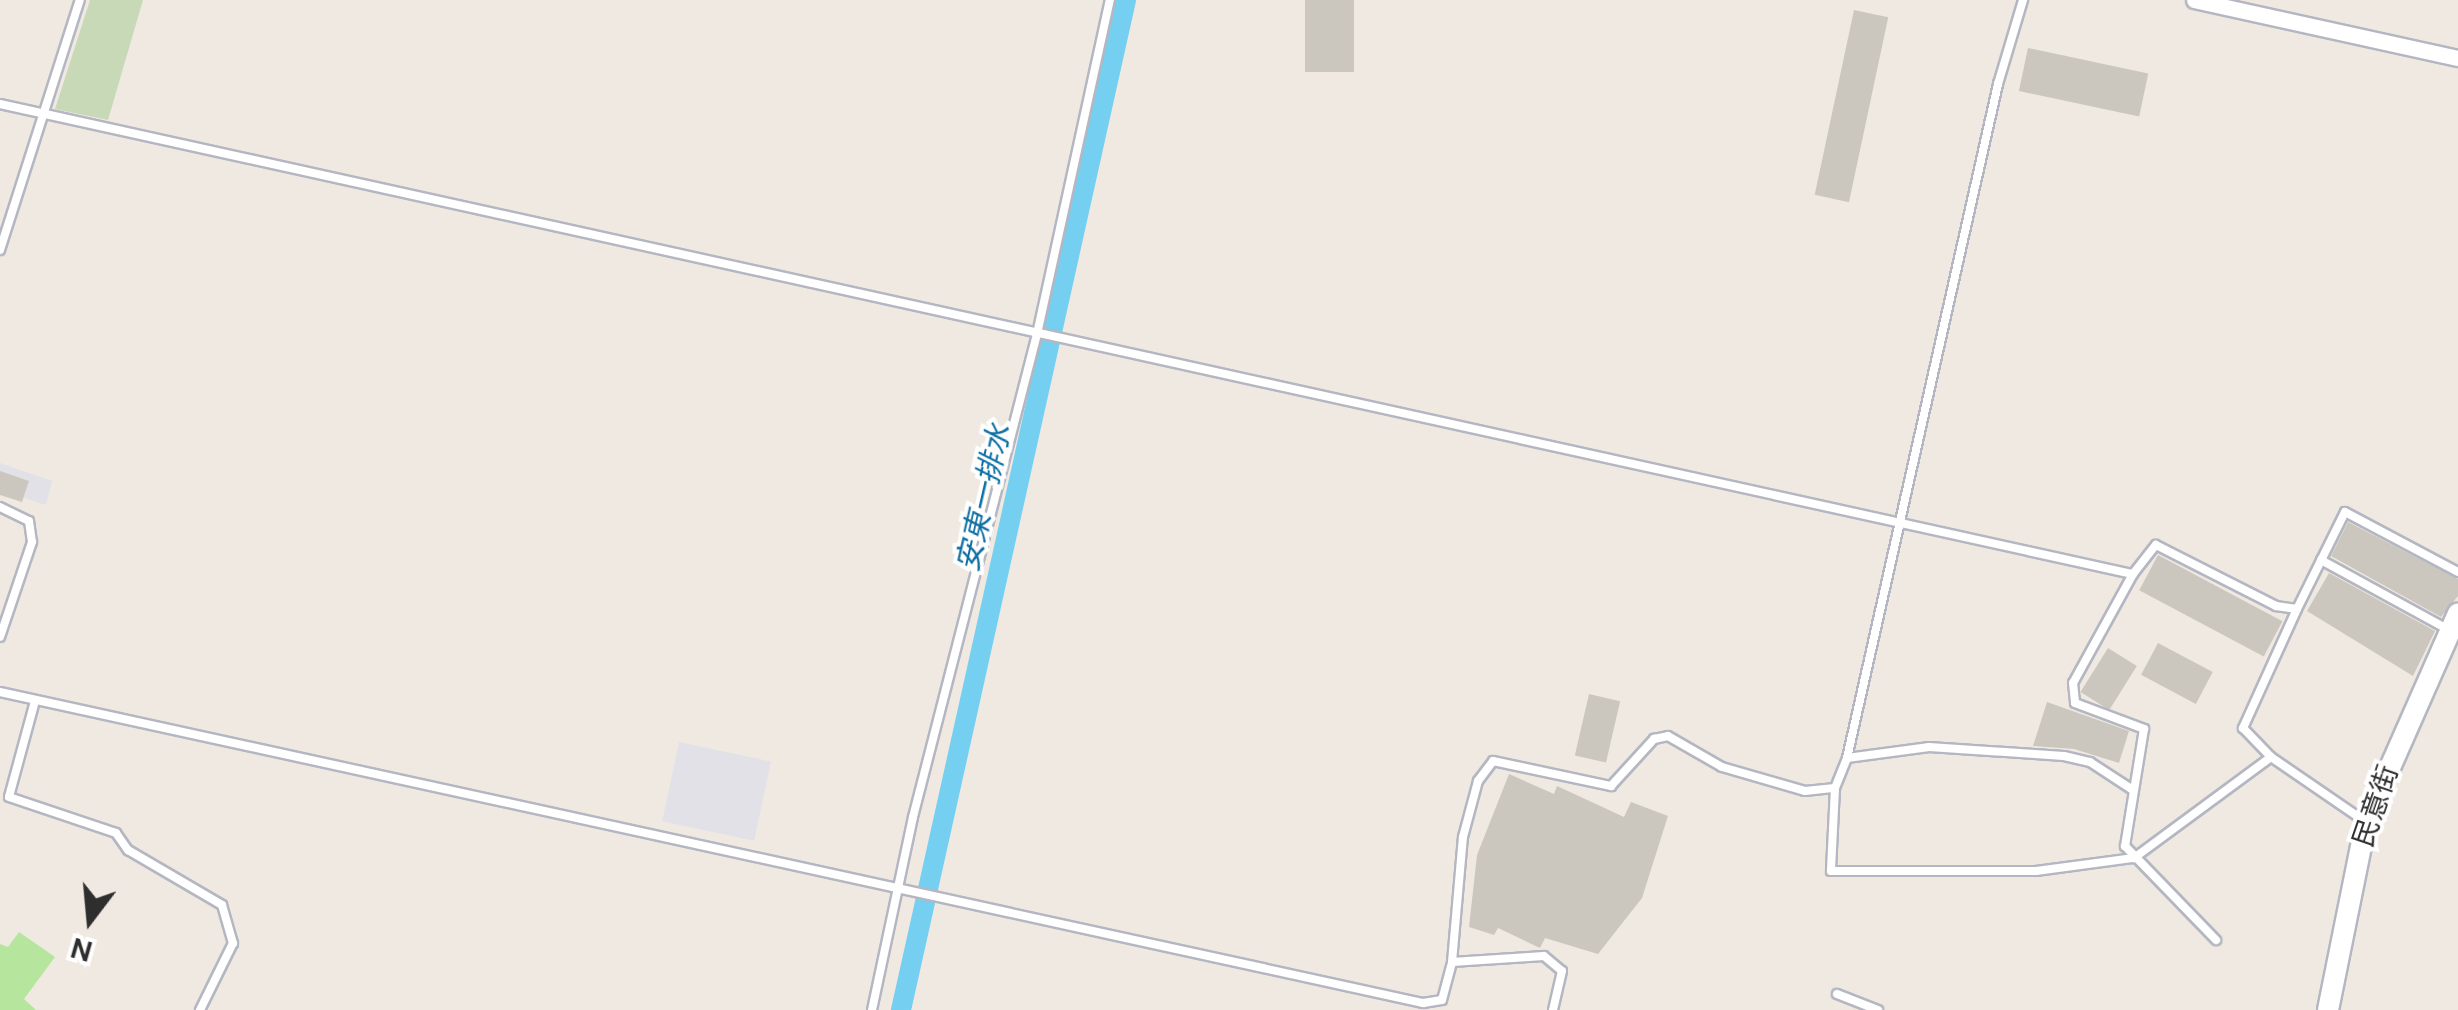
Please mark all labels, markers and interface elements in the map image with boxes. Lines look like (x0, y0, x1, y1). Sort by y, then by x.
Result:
water label: 安東一排水 (950, 421, 1018, 575)
street label: 民意街 (2346, 761, 2406, 851)
north arrow (40, 870, 140, 970)
text: N (67, 929, 97, 970)

